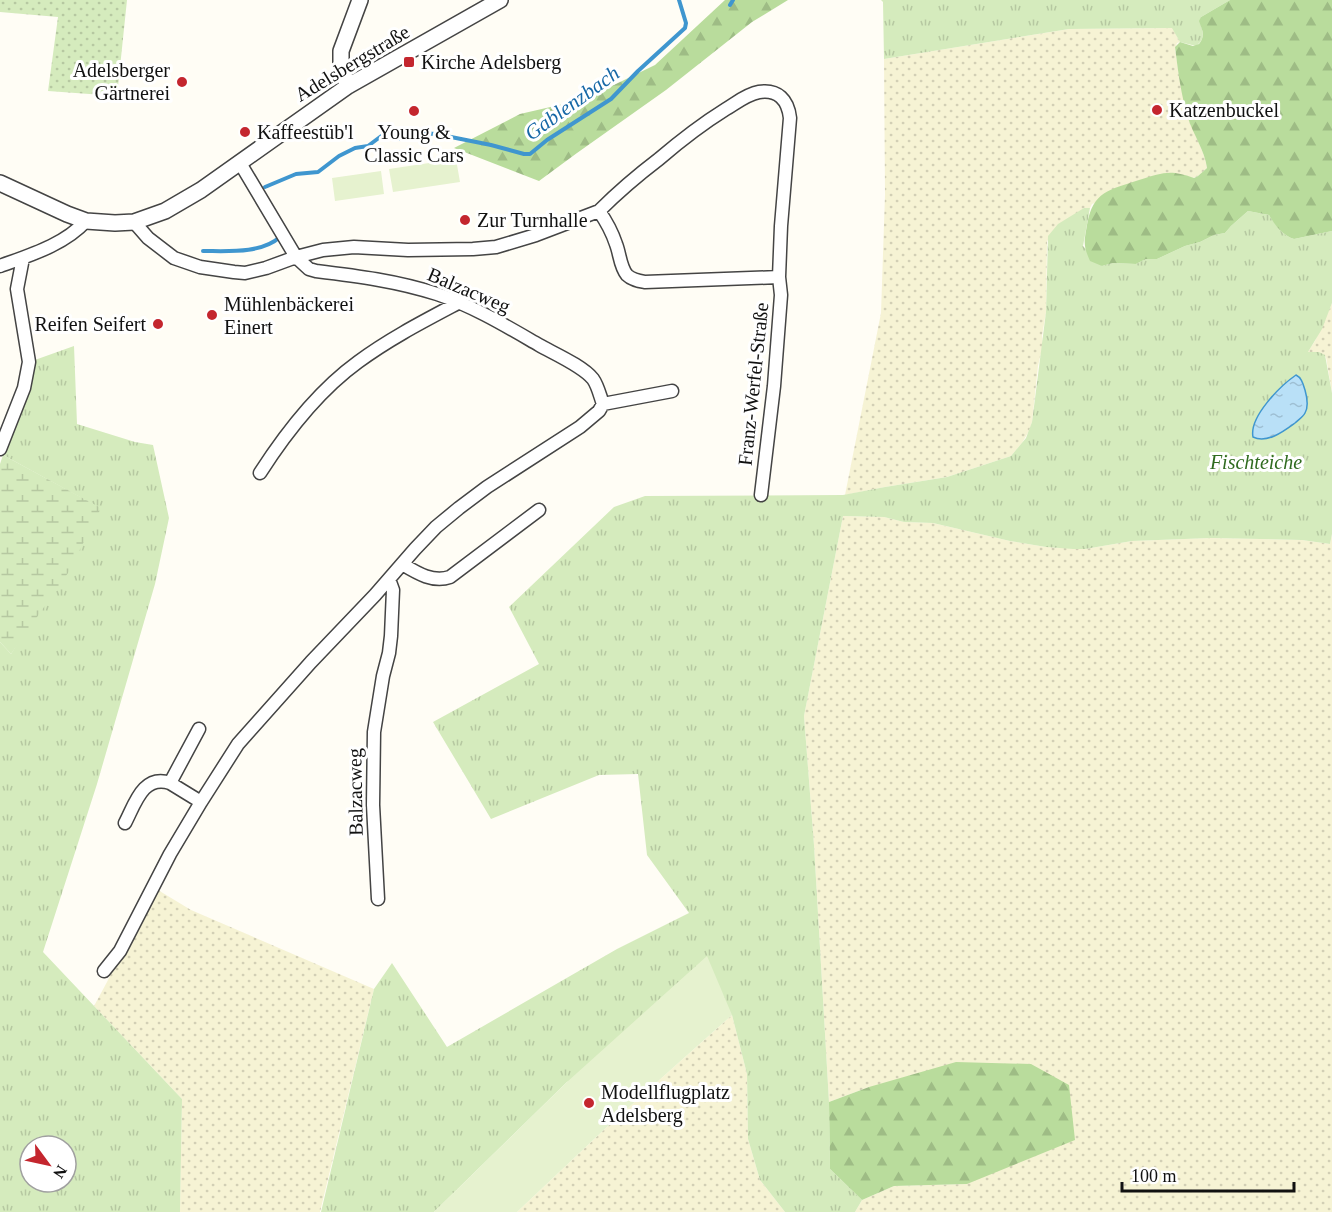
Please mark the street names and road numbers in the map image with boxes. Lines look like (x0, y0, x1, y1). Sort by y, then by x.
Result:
street label: Adelsbergstraße (291, 20, 414, 107)
street label: Balzacweg (424, 263, 514, 318)
street label: Franz-Werfel-Straße (733, 301, 773, 467)
street label: Balzacweg (343, 748, 368, 836)

